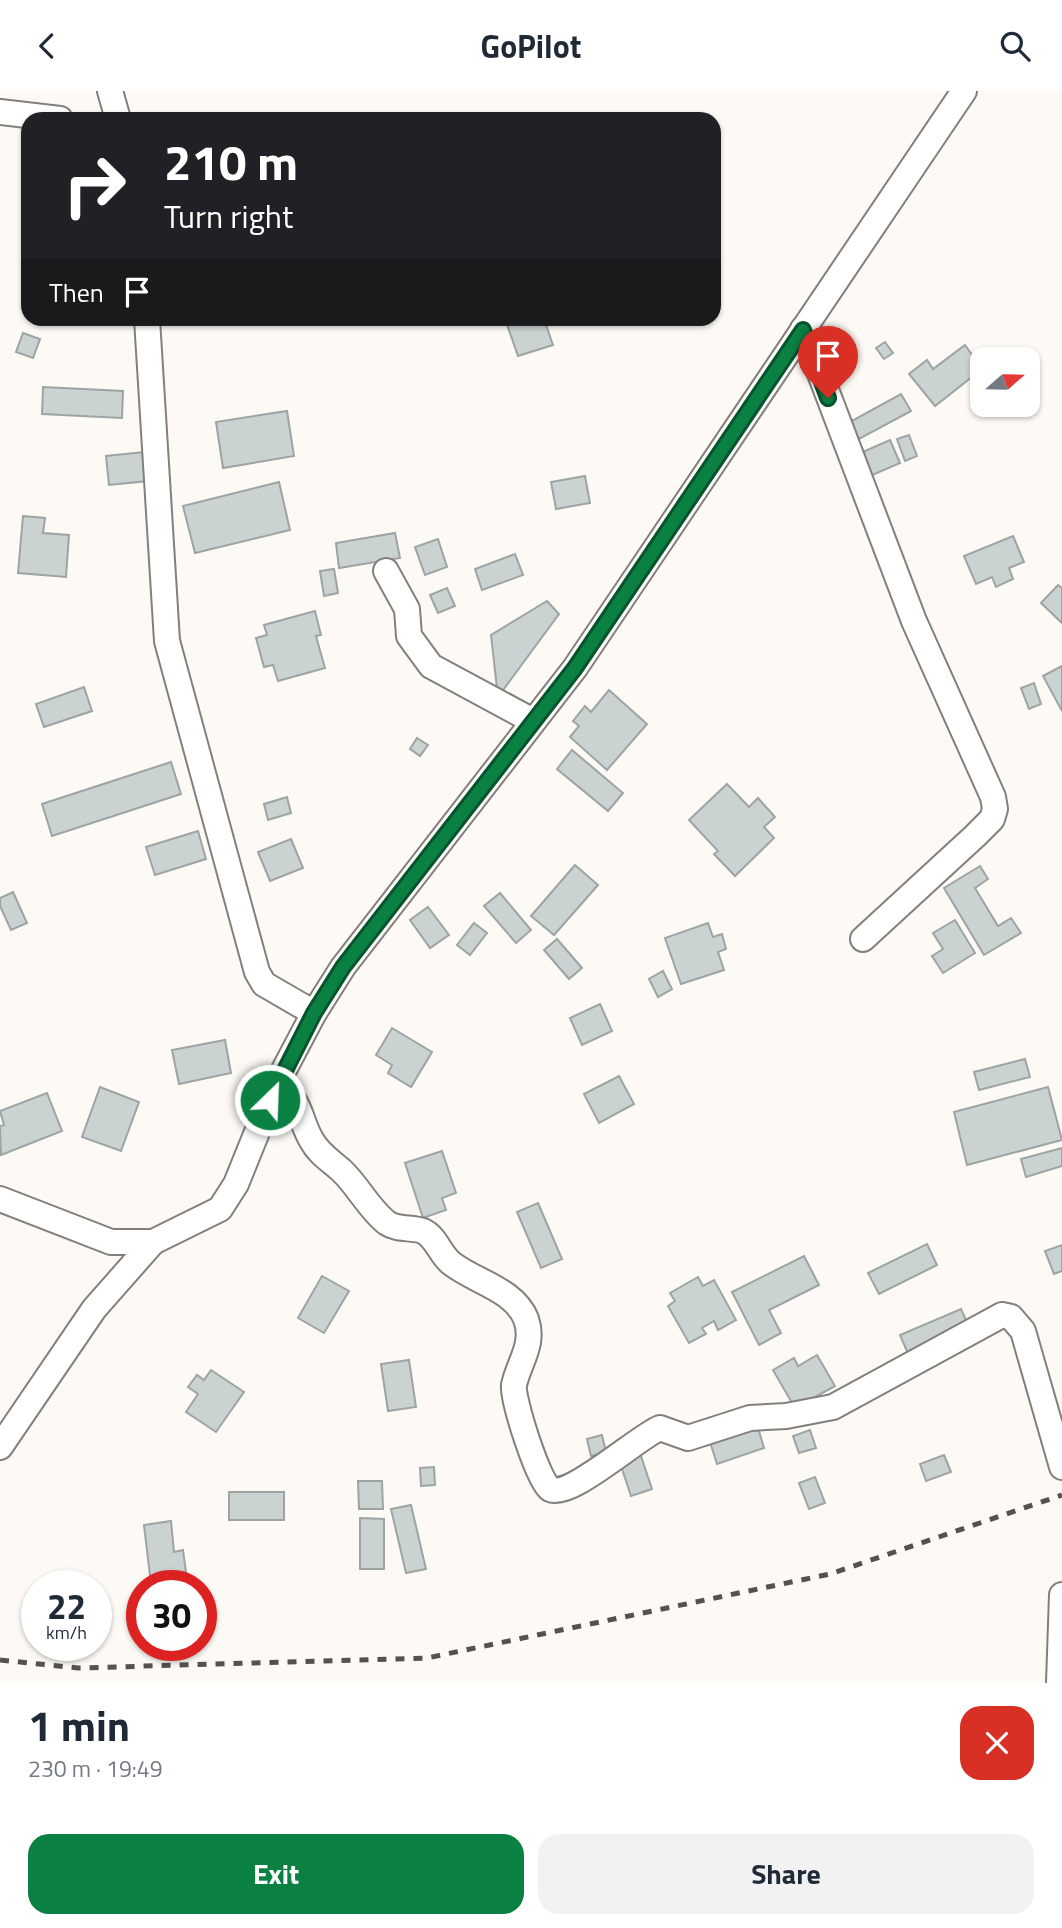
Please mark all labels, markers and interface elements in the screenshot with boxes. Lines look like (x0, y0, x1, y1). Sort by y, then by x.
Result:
text: GoPilot (481, 22, 581, 70)
icon: back (28, 27, 66, 65)
icon: search (996, 27, 1034, 65)
text: 210 m (164, 124, 298, 199)
icon: right (49, 140, 140, 231)
text: Turn right (164, 192, 293, 240)
text: Then (49, 273, 104, 312)
icon: arrive (118, 273, 156, 311)
pin (798, 326, 858, 398)
icon: arrive (809, 337, 847, 375)
north arrow (970, 347, 1040, 417)
map controls (970, 347, 1040, 417)
position arrow (233, 1063, 307, 1137)
speed limit sign: 30 (126, 1570, 217, 1661)
text: 22 (47, 1579, 86, 1633)
text: km/h (46, 1619, 87, 1646)
text: 1 min (28, 1693, 130, 1757)
button: close (960, 1706, 1034, 1780)
text: 230 m · 19:49 (28, 1751, 163, 1786)
button: Exit (28, 1834, 524, 1914)
button: Share (538, 1834, 1034, 1914)

